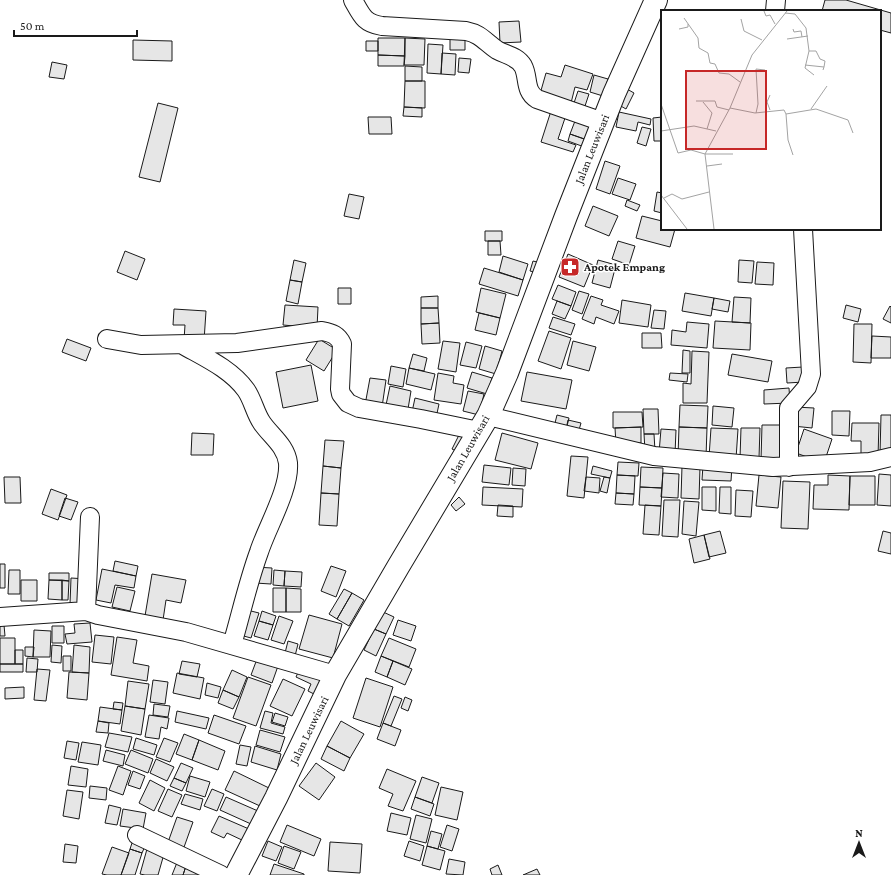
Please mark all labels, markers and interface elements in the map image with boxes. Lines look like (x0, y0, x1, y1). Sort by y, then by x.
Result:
inset map (661, 10, 881, 230)
scale bar (14, 12, 137, 38)
text: 50 m (20, 19, 45, 33)
street label: Jalan Leuwisari (571, 112, 612, 187)
pharmacy icon: Apotek Empang (559, 256, 581, 278)
place label: Apotek Empang (583, 260, 665, 274)
street label: Jalan Leuwisari (443, 413, 493, 484)
street label: Jalan Leuwisari (286, 694, 331, 767)
north arrow (839, 823, 879, 863)
text: N (855, 827, 863, 839)

